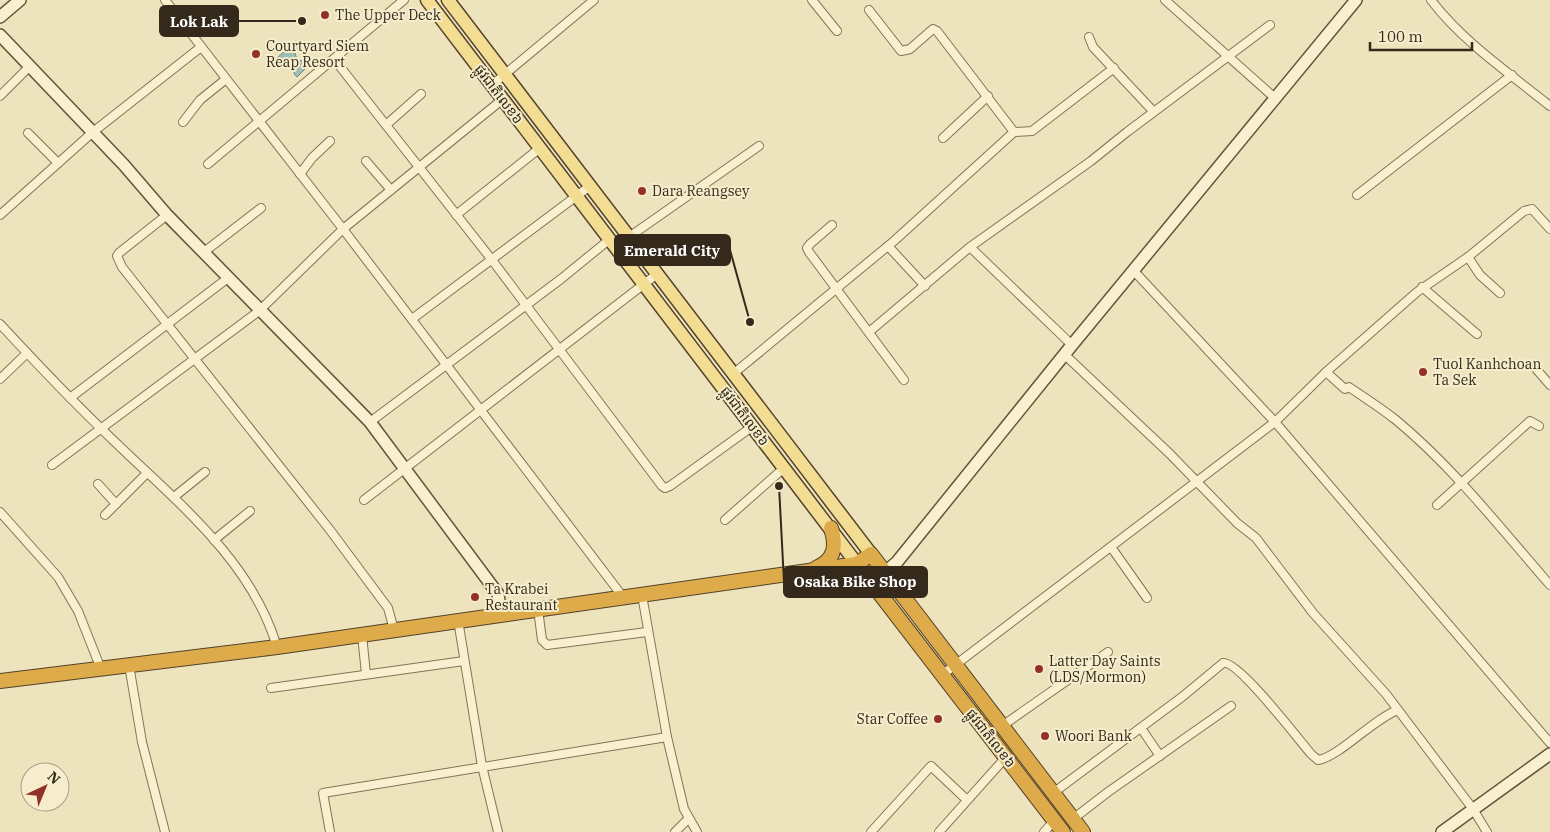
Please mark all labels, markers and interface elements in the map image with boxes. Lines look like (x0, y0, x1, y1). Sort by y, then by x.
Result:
callout: Lok Lak (160, 6, 238, 36)
place label: The Upper Deck (335, 6, 442, 24)
marker: The Upper Deck (319, 9, 331, 21)
text: Lok Lak (170, 12, 229, 31)
scale bar (1370, 20, 1472, 52)
text: 100 m (1378, 27, 1423, 46)
place label: Courtyard Siem Reap Resort (266, 37, 369, 71)
marker: Courtyard Siem Reap Resort (250, 48, 262, 60)
street label: ផ្លូវជាតិលេខ៦ (468, 61, 527, 129)
place label: Dara Reangsey (652, 182, 750, 200)
marker: Dara Reangsey (636, 185, 648, 197)
callout: Emerald City (615, 235, 730, 265)
text: Emerald City (624, 241, 720, 260)
place label: Tuol Kanhchoan Ta Sek (1433, 355, 1542, 389)
marker: Tuol Kanhchoan Ta Sek (1417, 366, 1429, 378)
street label: ផ្លូវជាតិលេខ៦ (714, 383, 773, 451)
callout: Osaka Bike Shop (784, 567, 927, 597)
text: Osaka Bike Shop (793, 572, 917, 591)
place label: Ta Krabei Restaurant (485, 580, 557, 614)
marker: Ta Krabei Restaurant (469, 591, 481, 603)
place label: Latter Day Saints (LDS/Mormon) (1049, 652, 1161, 686)
marker: Latter Day Saints (LDS/Mormon) (1033, 663, 1045, 675)
street label: ផ្លូវជាតិលេខ៦ (960, 705, 1020, 773)
place label: Star Coffee (856, 710, 928, 728)
marker: Star Coffee (932, 713, 944, 725)
place label: Woori Bank (1055, 727, 1133, 745)
marker: Woori Bank (1039, 730, 1051, 742)
north arrow (20, 762, 70, 812)
text: N (44, 767, 64, 788)

